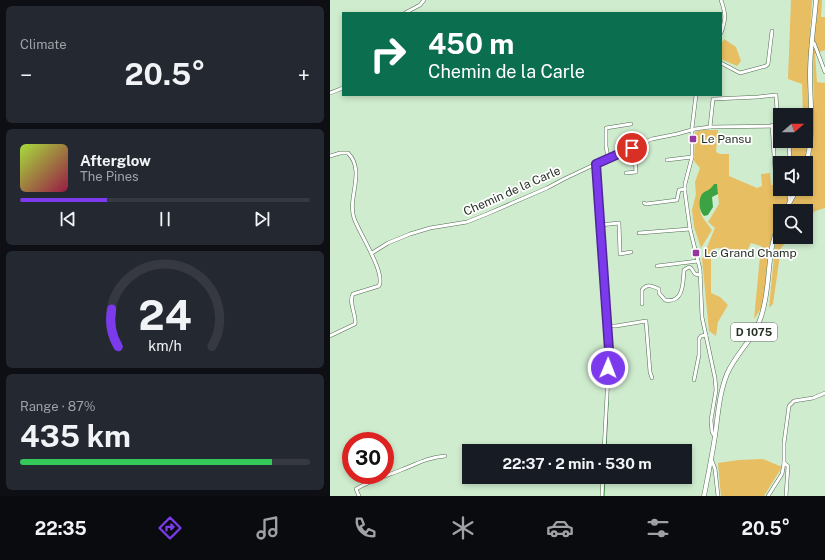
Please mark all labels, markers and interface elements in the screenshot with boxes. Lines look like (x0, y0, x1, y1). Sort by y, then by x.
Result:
text: 450 m (428, 27, 514, 60)
icon: right (362, 28, 414, 80)
text: Climate (20, 37, 67, 52)
text: 20.5° (125, 56, 205, 92)
text: Chemin de la Carle (428, 61, 585, 82)
text: − (20, 62, 32, 88)
text: + (298, 62, 310, 88)
north arrow (773, 108, 813, 148)
map controls (773, 108, 813, 244)
pin (615, 131, 649, 165)
place label: Le Pansu (701, 132, 751, 146)
marker: Le Pansu (688, 134, 698, 144)
icon: arrive (621, 137, 643, 159)
text: Afterglow (80, 152, 151, 169)
button: sound (773, 156, 813, 196)
street label: Chemin de la Carle (461, 163, 563, 219)
text: The Pines (80, 169, 139, 184)
button: search (773, 204, 813, 244)
icon: previous (57, 208, 79, 230)
icon: pause (154, 208, 176, 230)
icon: next (251, 208, 273, 230)
place label: Le Grand Champ (704, 246, 797, 260)
marker: Le Grand Champ (691, 248, 701, 258)
text: 24 (138, 290, 192, 339)
road number: D 1075 (731, 323, 777, 341)
text: km/h (148, 337, 182, 354)
position arrow (587, 347, 629, 389)
text: Range · 87% (20, 399, 95, 414)
text: 435 km (20, 418, 131, 454)
speed limit sign: 30 (342, 432, 394, 484)
text: 22:37 · 2 min · 530 m (502, 455, 652, 472)
icon: directions (156, 514, 184, 542)
icon: music (254, 514, 282, 542)
icon: phone (351, 514, 379, 542)
icon: climate (449, 514, 477, 542)
icon: car (546, 514, 574, 542)
icon: filters (644, 514, 672, 542)
text: 22:35 (35, 518, 87, 539)
text: 20.5° (742, 518, 790, 539)

